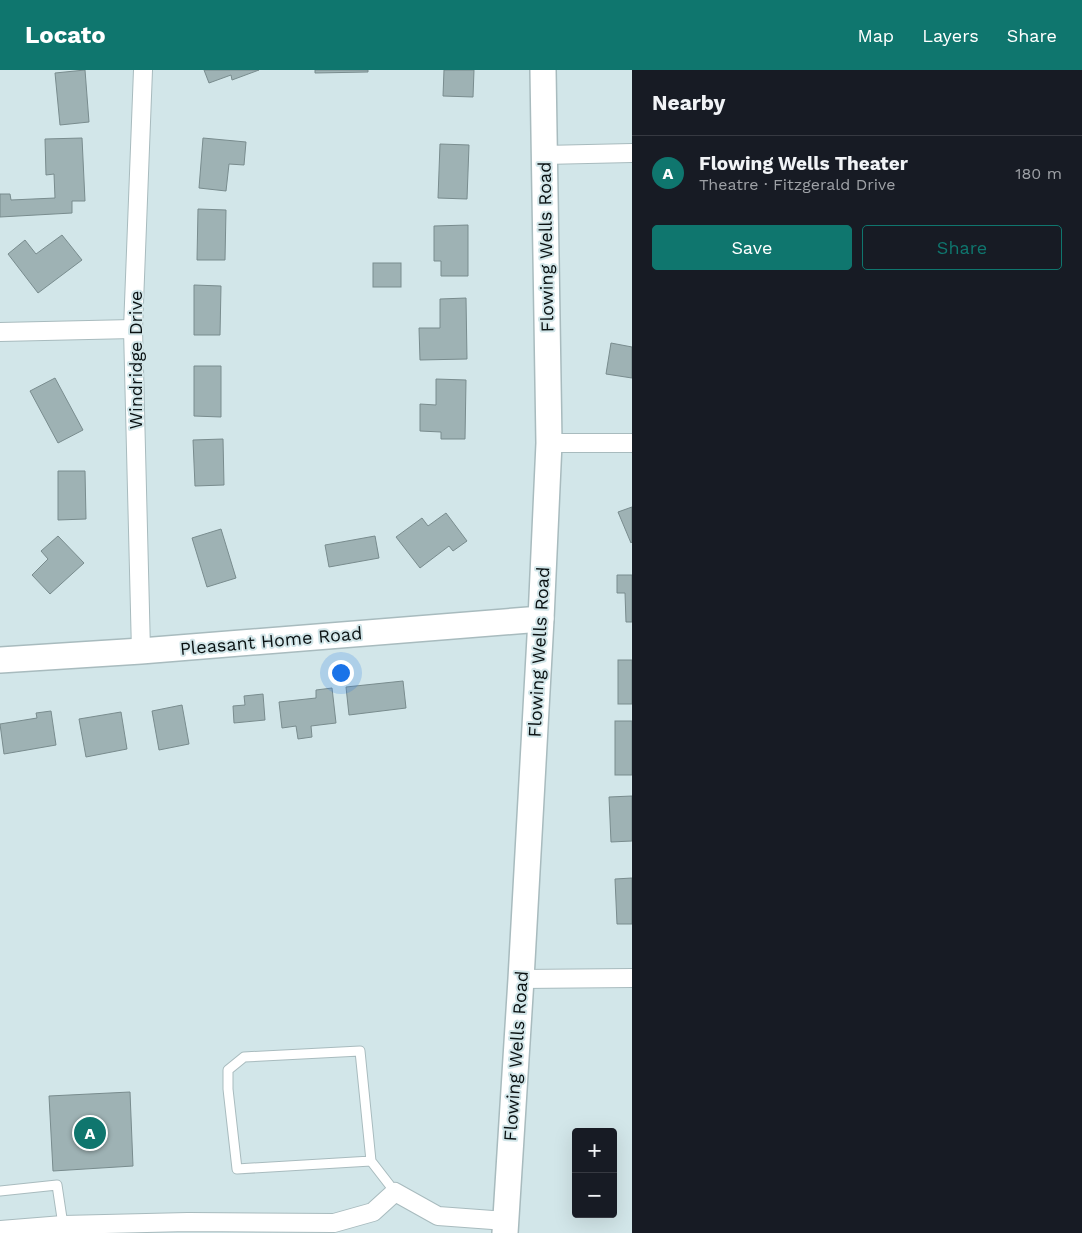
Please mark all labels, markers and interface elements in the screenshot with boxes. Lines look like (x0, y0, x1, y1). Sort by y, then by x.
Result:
text: Locato (25, 21, 106, 49)
text: Map (857, 25, 894, 46)
text: Layers (922, 25, 979, 46)
text: Share (1007, 25, 1057, 46)
text: Nearby (652, 90, 725, 115)
text: Flowing Wells Theater (699, 152, 908, 175)
street label: Flowing Wells Road (534, 161, 557, 333)
text: A (663, 164, 673, 183)
text: 180 m (1015, 164, 1062, 183)
text: Theatre · Fitzgerald Drive (699, 175, 896, 194)
button: Save (652, 225, 852, 270)
button: Share (862, 225, 1062, 270)
street label: Windridge Drive (125, 291, 146, 429)
street label: Flowing Wells Road (524, 566, 553, 738)
street label: Pleasant Home Road (179, 622, 363, 659)
your location (328, 660, 354, 686)
street label: Flowing Wells Road (499, 970, 532, 1142)
pin: A (74, 1114, 106, 1152)
map controls (572, 1128, 617, 1218)
button: + (572, 1128, 617, 1173)
button: − (572, 1173, 617, 1218)

